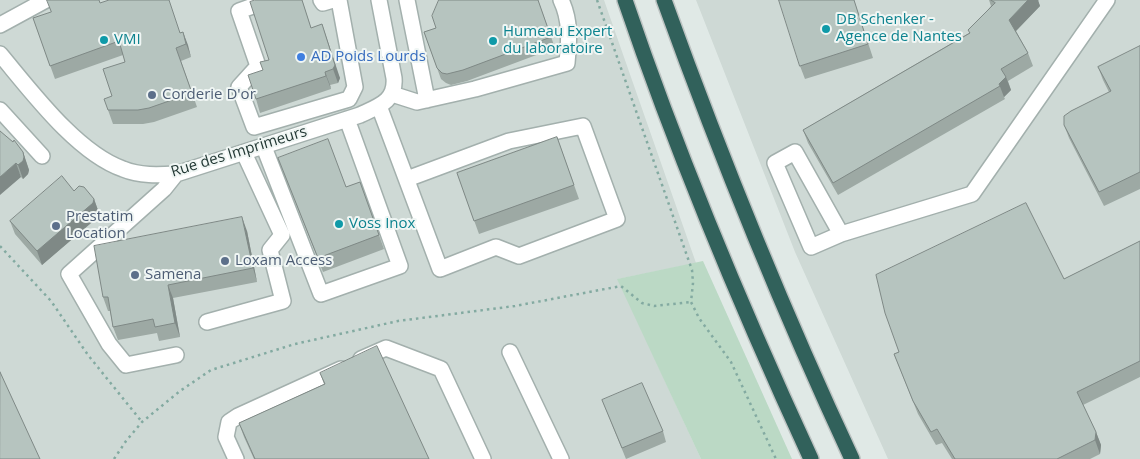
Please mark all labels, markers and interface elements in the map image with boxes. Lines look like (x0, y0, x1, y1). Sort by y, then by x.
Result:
place label: DB Schenker - Agence de Nantes (836, 11, 962, 46)
place label: Humeau Expert du laboratoire (503, 23, 612, 58)
marker: DB Schenker - Agence de Nantes (820, 23, 832, 35)
place label: VMI (114, 31, 141, 49)
marker: VMI (98, 34, 110, 46)
marker: Humeau Expert du laboratoire (487, 35, 499, 47)
place label: AD Poids Lourds (311, 48, 426, 66)
marker: AD Poids Lourds (295, 51, 307, 63)
place label: Corderie D'or (162, 86, 256, 104)
marker: Corderie D'or (146, 89, 158, 101)
street label: Rue des Imprimeurs (169, 123, 309, 181)
place label: Prestatim Location (66, 208, 133, 243)
place label: Voss Inox (349, 215, 415, 233)
marker: Voss Inox (333, 218, 345, 230)
marker: Prestatim Location (50, 220, 62, 232)
place label: Loxam Access (235, 252, 332, 270)
marker: Loxam Access (219, 255, 231, 267)
place label: Samena (145, 266, 201, 284)
marker: Samena (129, 269, 141, 281)

